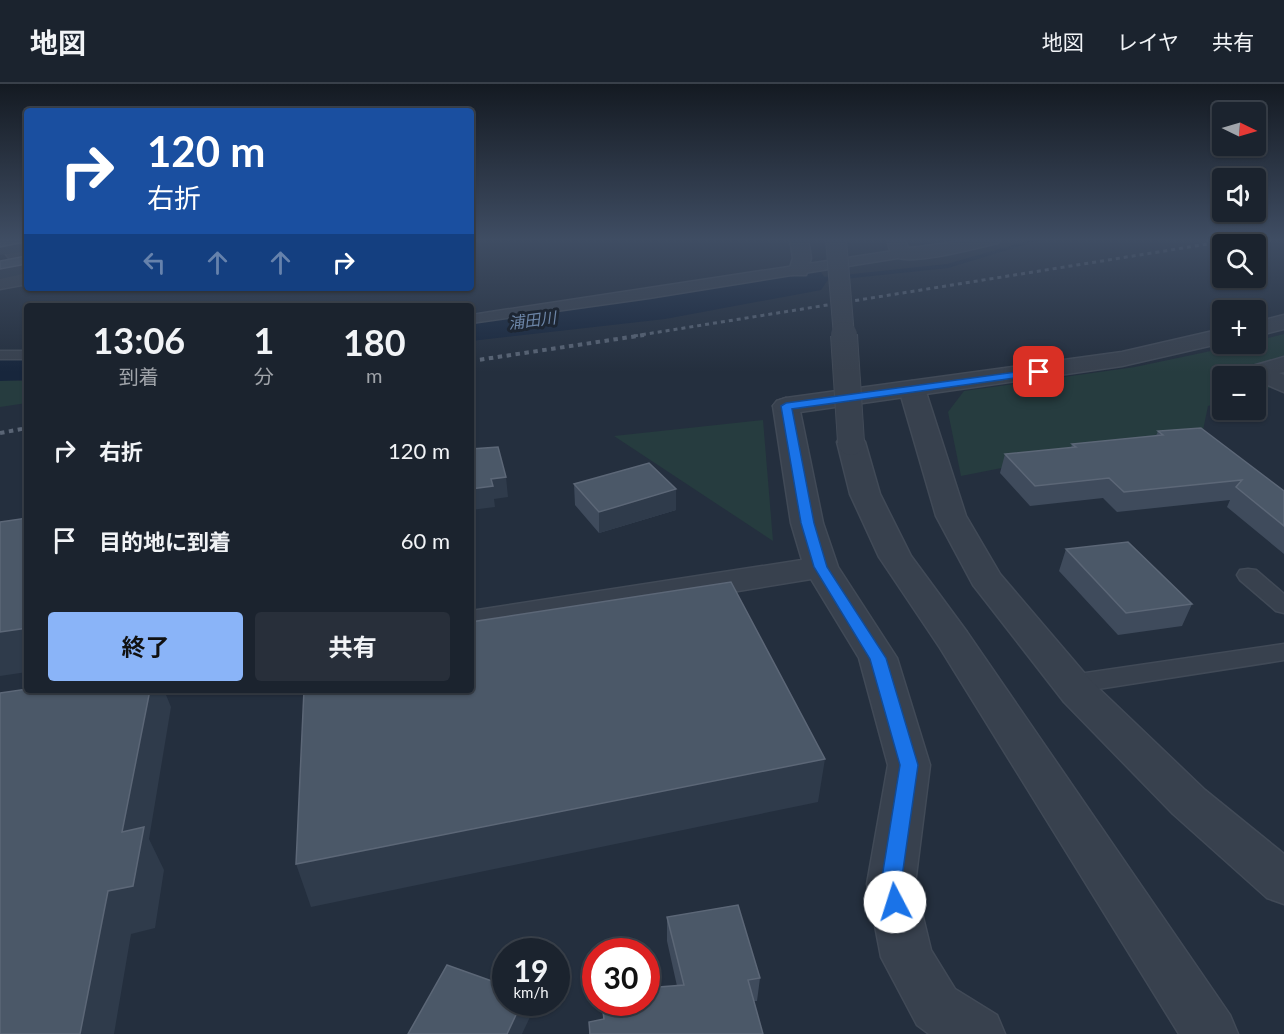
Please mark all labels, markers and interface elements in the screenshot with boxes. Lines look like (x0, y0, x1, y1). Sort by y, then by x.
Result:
text: 地図 (30, 25, 86, 59)
text: 地図 (1042, 29, 1084, 54)
text: レイヤ (1117, 29, 1179, 54)
text: 共有 (1212, 29, 1254, 54)
north arrow (1212, 102, 1266, 156)
map controls (1212, 102, 1266, 420)
text: 120 m (147, 126, 265, 176)
icon: right (48, 132, 126, 210)
button: sound (1212, 168, 1266, 222)
text: 右折 (147, 181, 201, 214)
button: search (1212, 234, 1266, 288)
icon: left (138, 246, 171, 279)
icon: ahead (201, 246, 234, 279)
icon: ahead (264, 246, 297, 279)
icon: right (327, 246, 360, 279)
button: + (1212, 300, 1266, 354)
water label: 浦田川 (507, 307, 559, 332)
text: 13:06 (92, 318, 185, 362)
text: 1 (254, 318, 275, 362)
text: 180 (343, 320, 406, 364)
pin (1013, 346, 1064, 397)
icon: arrive (1022, 355, 1055, 388)
text: m (366, 363, 382, 387)
text: 到着 (119, 364, 159, 388)
text: 分 (254, 364, 274, 388)
button: − (1212, 366, 1266, 420)
icon: right (48, 434, 81, 467)
text: 120 m (388, 437, 450, 464)
text: 右折 (99, 438, 143, 465)
icon: arrive (48, 524, 81, 557)
text: 60 m (401, 527, 450, 554)
text: 目的地に到着 (99, 528, 231, 555)
button: 終了 (48, 612, 243, 681)
button: 共有 (255, 612, 450, 681)
position arrow (863, 870, 927, 934)
speed limit sign: 30 (582, 938, 660, 1016)
text: 19 (514, 952, 548, 988)
text: km/h (513, 983, 549, 1001)

